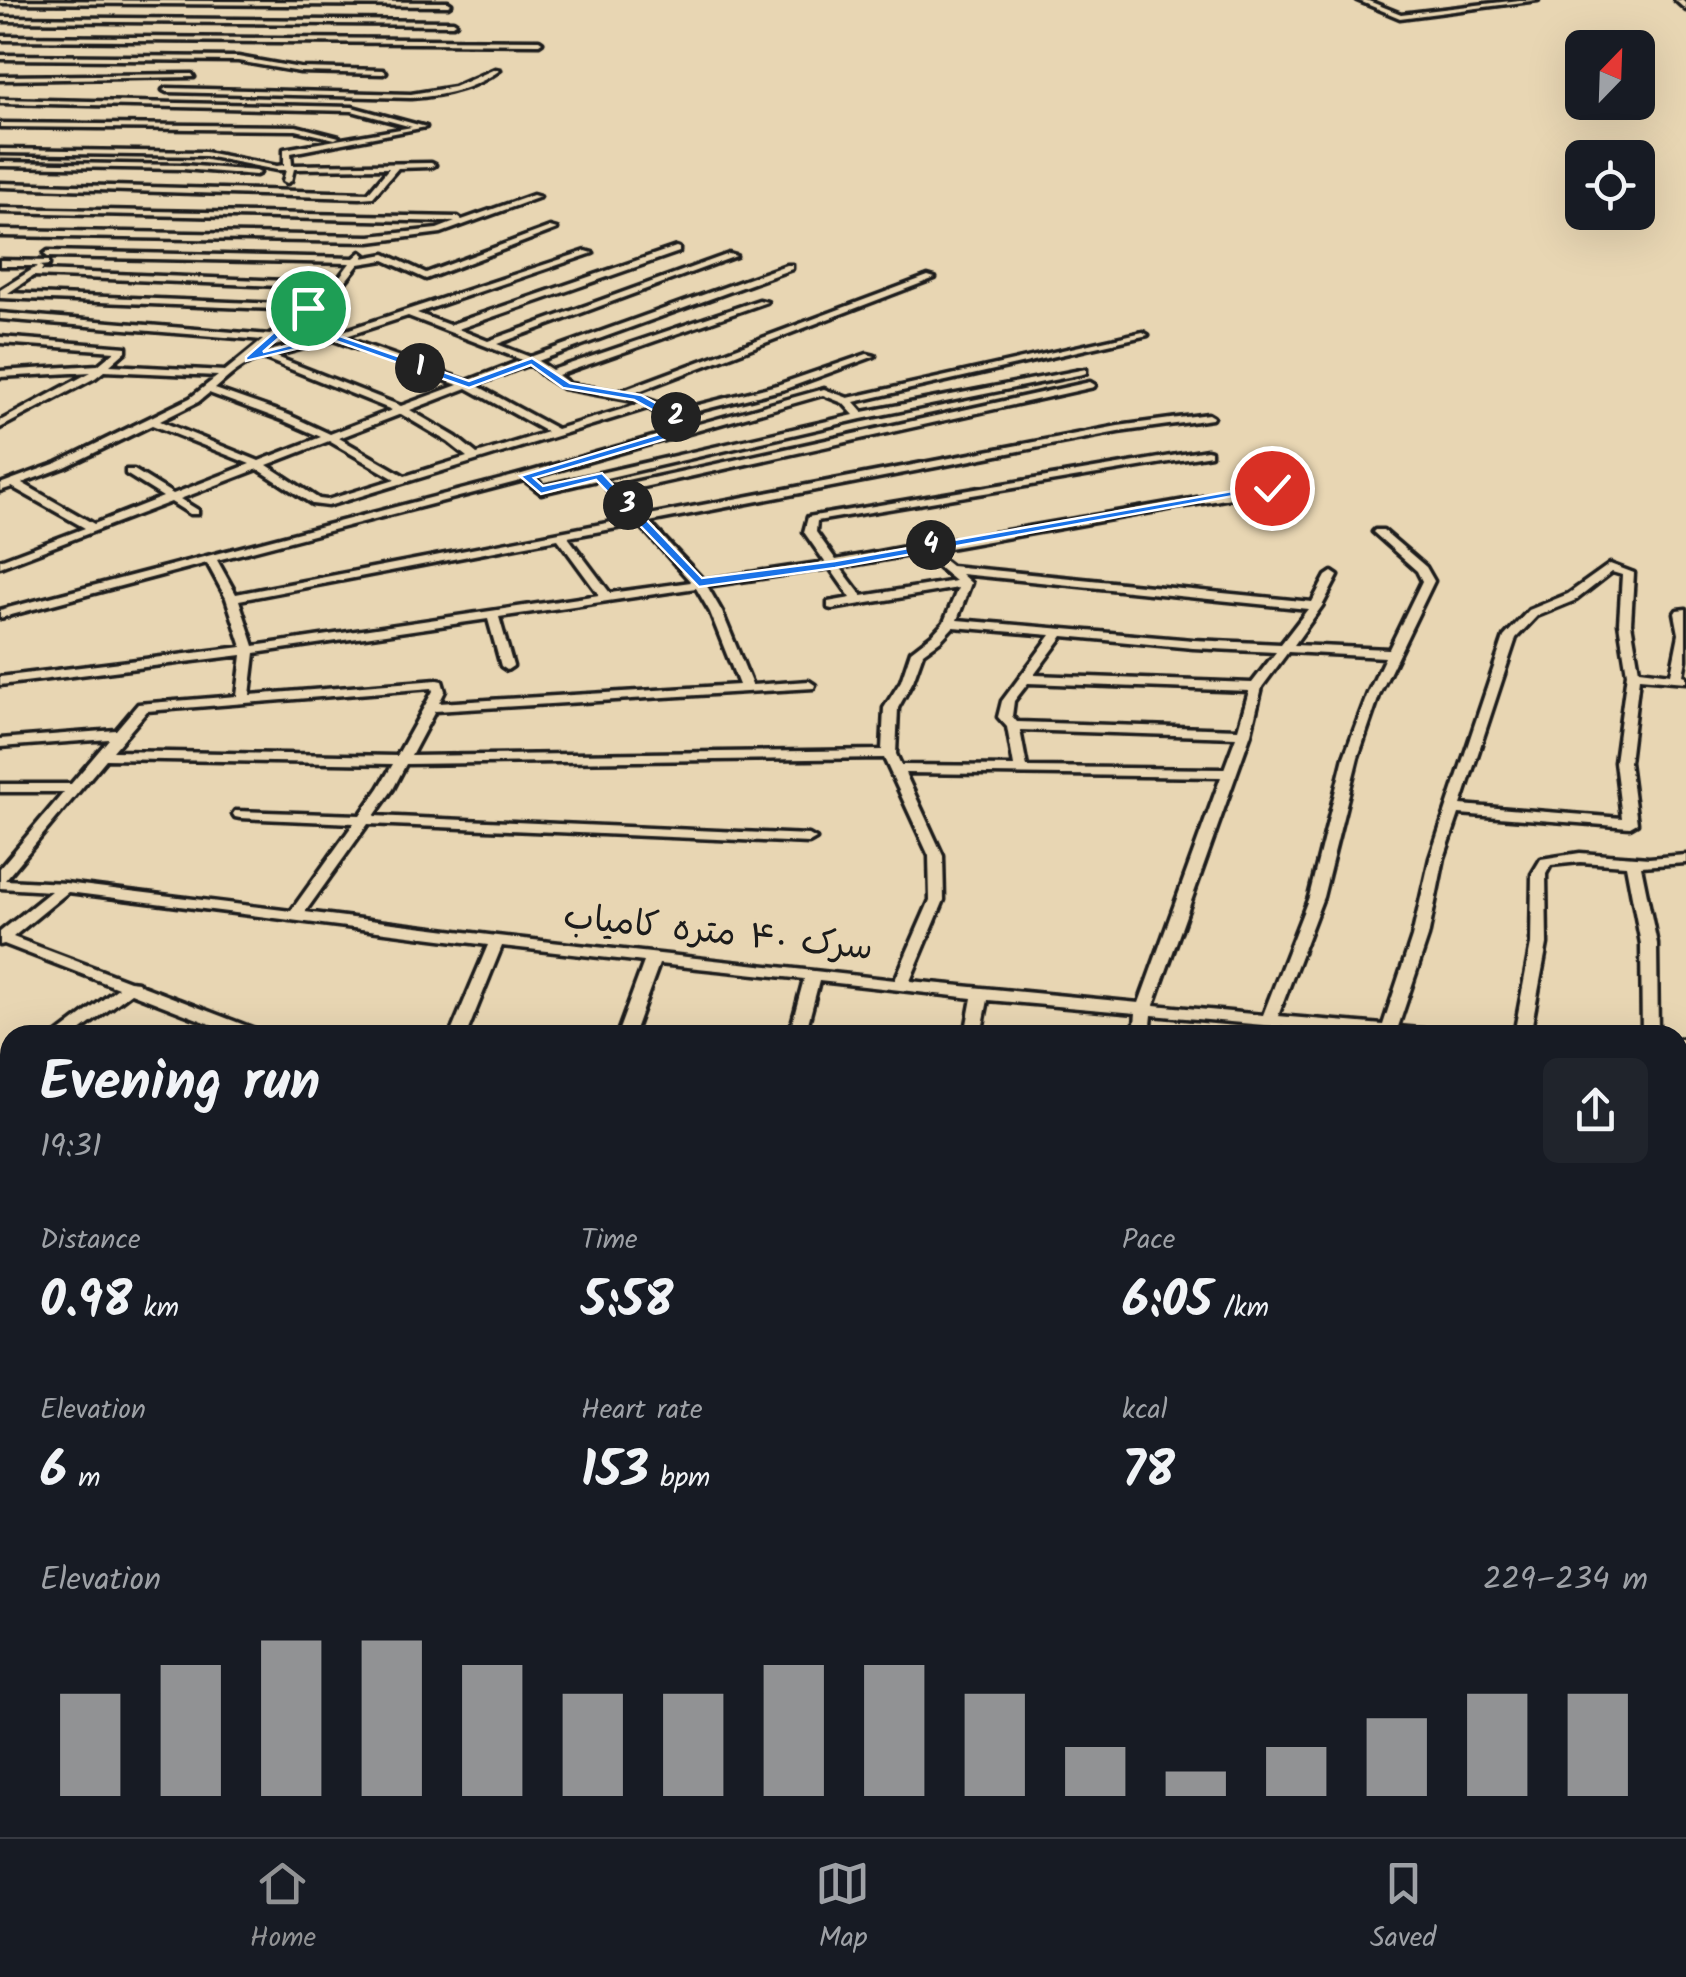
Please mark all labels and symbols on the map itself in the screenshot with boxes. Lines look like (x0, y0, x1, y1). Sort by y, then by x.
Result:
north arrow (1565, 30, 1655, 120)
pin (266, 266, 351, 351)
pin: 1 (395, 343, 445, 393)
pin: 2 (651, 392, 701, 442)
pin (1230, 446, 1315, 531)
pin: 3 (603, 480, 653, 530)
pin: 4 (906, 520, 956, 570)
street label: سرک ۴۰ متره کامیاب (561, 890, 875, 978)

